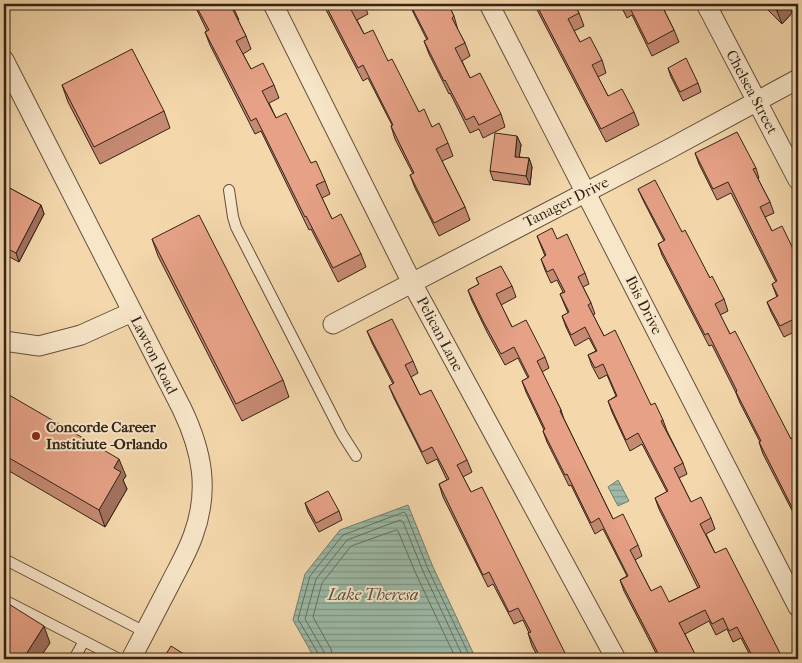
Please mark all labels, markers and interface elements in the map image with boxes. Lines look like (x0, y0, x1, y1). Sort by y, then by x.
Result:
street label: Chelsea Street (722, 47, 782, 138)
street label: Tanager Drive (520, 173, 612, 231)
street label: Ibis Drive (622, 273, 667, 338)
street label: Pelican Lane (413, 294, 467, 375)
street label: Lawton Road (127, 313, 182, 398)
place label: Concorde Career Institiute -Orlando (46, 418, 168, 453)
marker: Concorde Career Institiute -Orlando (30, 430, 42, 442)
water label: Lake Theresa (327, 585, 418, 604)

